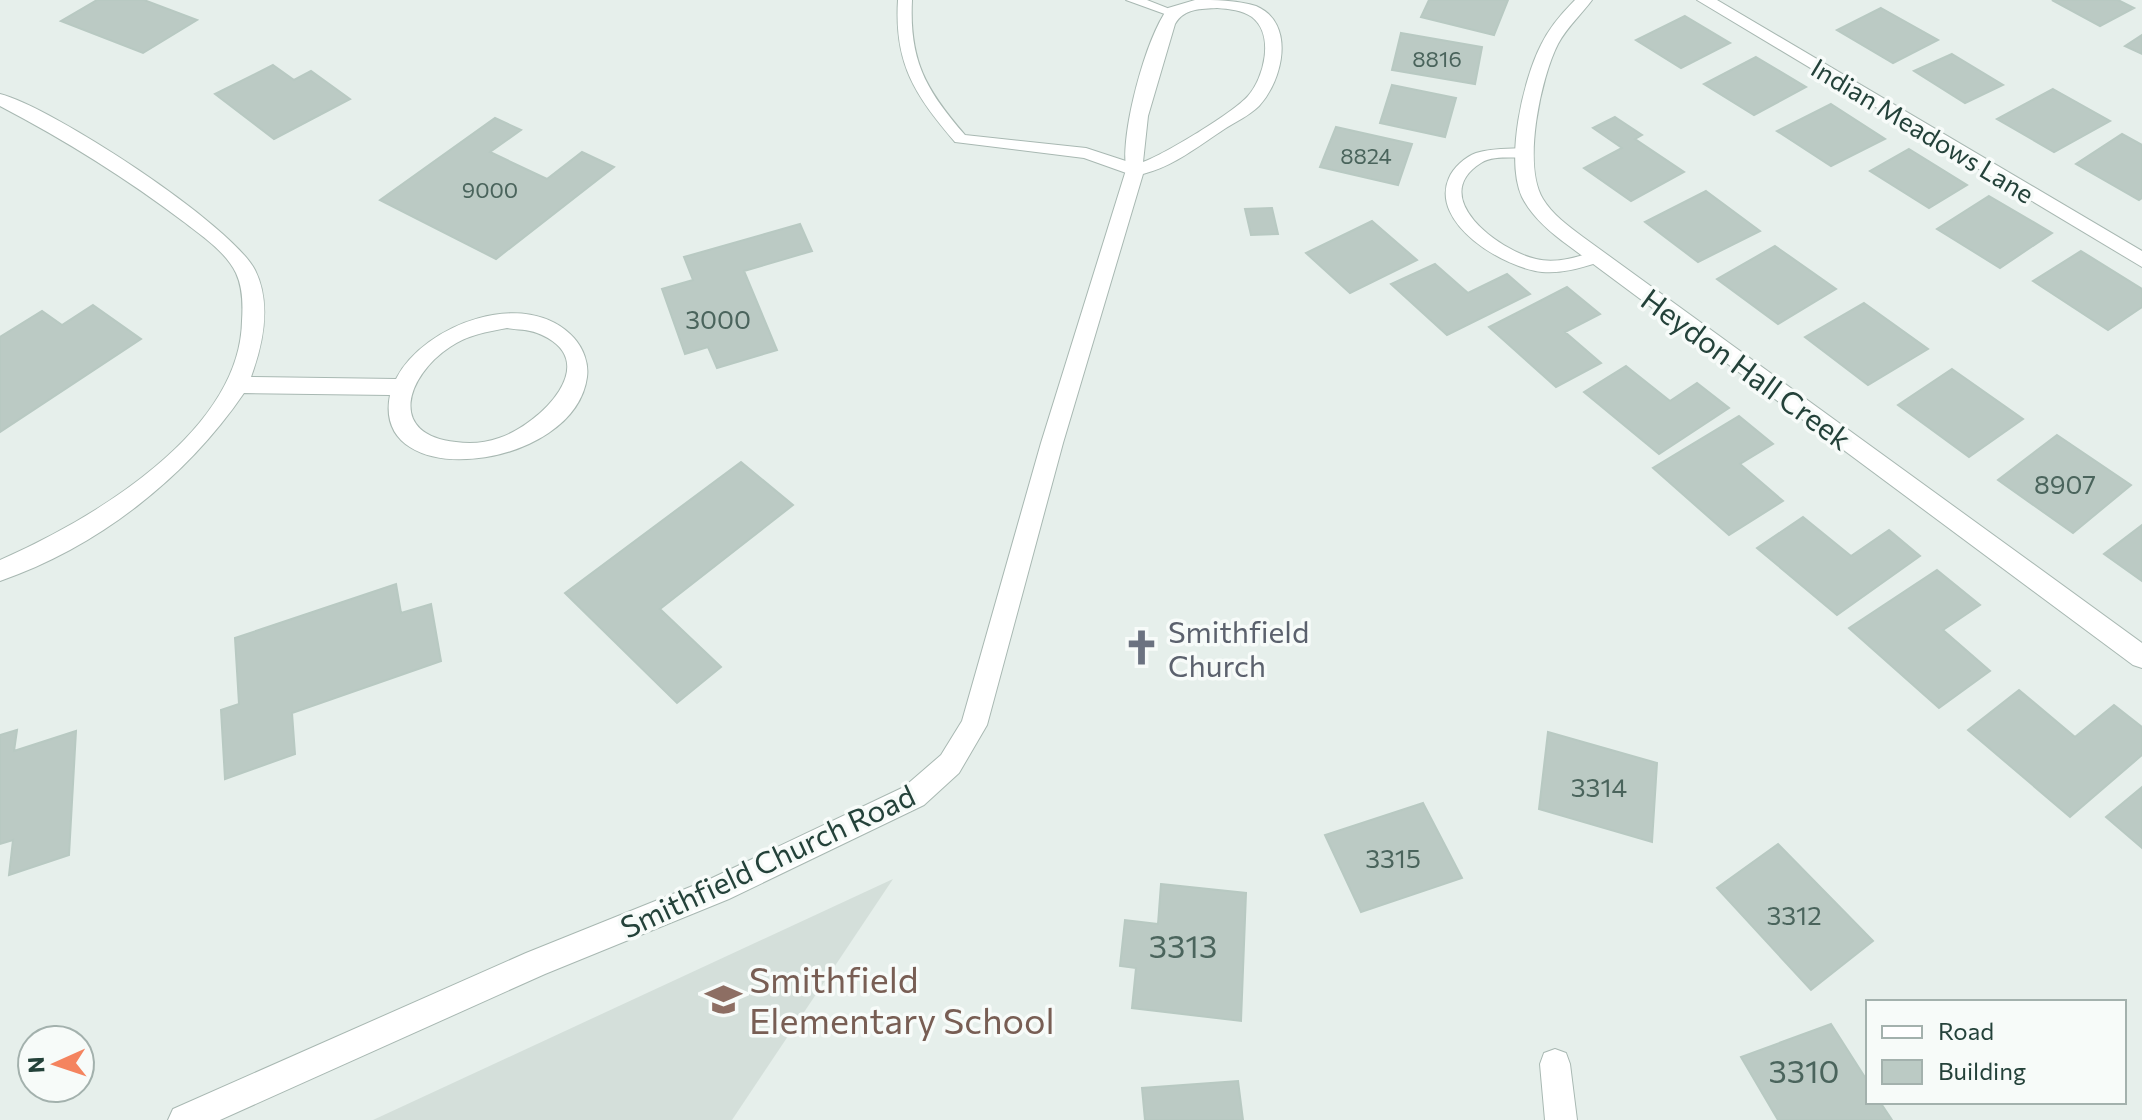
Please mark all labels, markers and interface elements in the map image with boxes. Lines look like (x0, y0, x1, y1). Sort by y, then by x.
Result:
house number: 8816 (1412, 45, 1462, 72)
street label: Indian Meadows Lane (1806, 51, 2040, 209)
house number: 8824 (1340, 142, 1392, 169)
house number: 9000 (462, 176, 518, 203)
street label: Heydon Hall Creek (1635, 279, 1859, 457)
house number: 3000 (685, 303, 751, 334)
house number: 8907 (2034, 468, 2096, 499)
place label: Smithfield Church (1168, 612, 1309, 683)
church icon: Smithfield Church (1123, 628, 1161, 666)
house number: 3314 (1571, 771, 1627, 802)
street label: Smithfield Church Road (614, 775, 920, 945)
house number: 3315 (1365, 842, 1421, 873)
house number: 3312 (1766, 899, 1822, 930)
house number: 3313 (1149, 925, 1217, 965)
place label: Smithfield Elementary School (749, 956, 1055, 1041)
school or university icon: Smithfield Elementary School (704, 980, 742, 1018)
legend (1866, 1000, 2126, 1104)
text: Road (1938, 1016, 1994, 1045)
north arrow (16, 1024, 96, 1104)
house number: 3310 (1769, 1050, 1840, 1090)
text: N (22, 1056, 49, 1074)
text: Building (1938, 1056, 2026, 1085)

